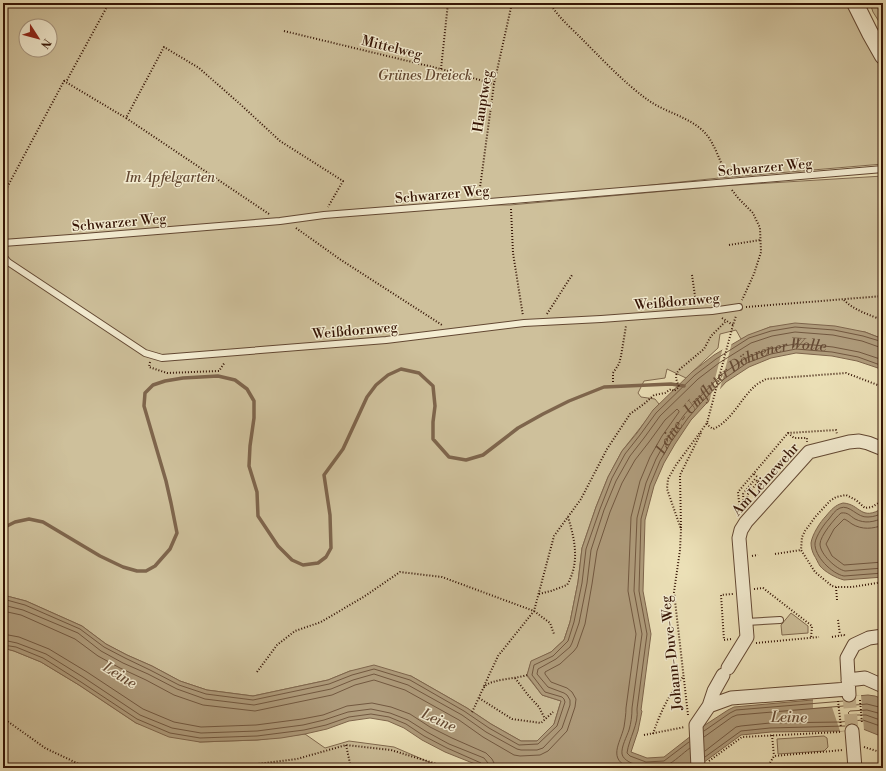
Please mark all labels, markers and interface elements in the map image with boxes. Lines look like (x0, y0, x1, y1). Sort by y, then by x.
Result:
north arrow (18, 18, 58, 58)
street label: Mittelweg (360, 32, 425, 64)
text: N (37, 36, 54, 51)
park label: Grünes Dreieck (378, 67, 472, 85)
street label: Hauptweg (469, 68, 497, 134)
street label: Schwarzer Weg (717, 155, 814, 181)
park label: Im Apfelgarten (124, 169, 215, 187)
street label: Schwarzer Weg (394, 182, 491, 208)
street label: Schwarzer Weg (71, 210, 168, 236)
street label: Weißdornweg (633, 289, 721, 315)
street label: Weißdornweg (311, 318, 399, 344)
water label: Leine - Umfluter Döhrener Wolle (651, 335, 828, 458)
street label: Am Leinewehr (728, 439, 803, 521)
street label: Johann-Duve-Weg (657, 594, 687, 712)
water label: Leine (99, 657, 140, 693)
water label: Leine (418, 704, 459, 736)
water label: Leine (770, 708, 807, 727)

